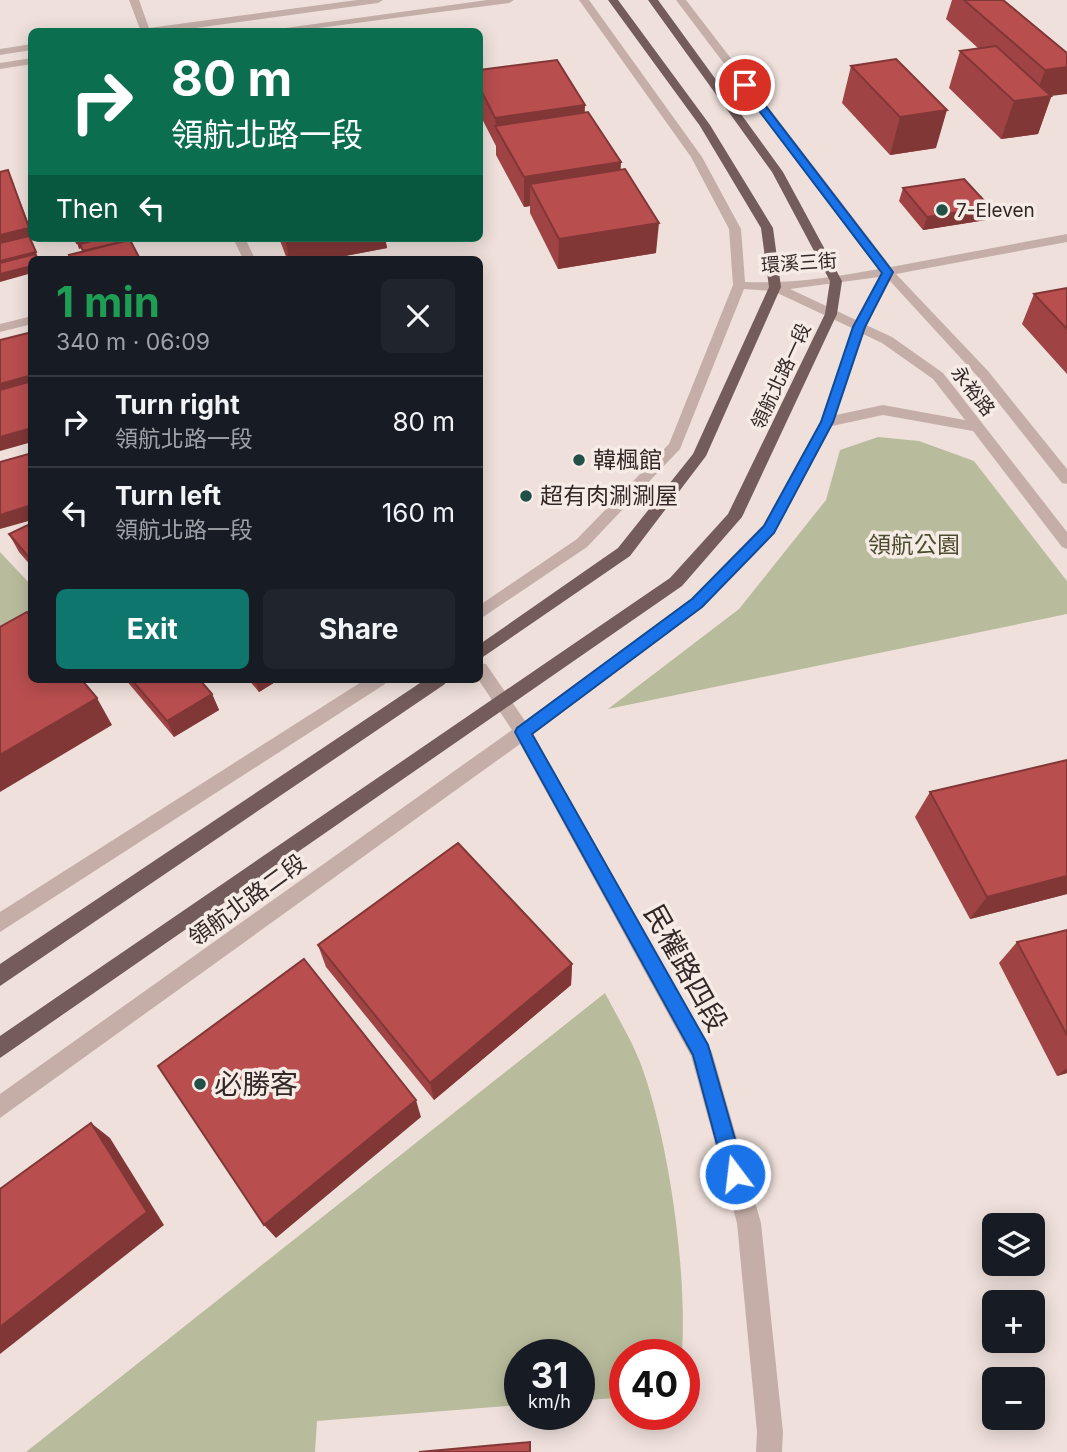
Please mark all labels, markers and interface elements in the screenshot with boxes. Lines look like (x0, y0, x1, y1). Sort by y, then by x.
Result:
text: 80 m (171, 49, 292, 108)
pin (715, 55, 775, 115)
icon: right (56, 56, 147, 147)
icon: arrive (726, 66, 764, 104)
text: 領航北路一段 (171, 115, 363, 154)
icon: left (133, 189, 171, 227)
text: Then (56, 193, 119, 224)
place label: 7-Eleven (956, 199, 1035, 222)
marker: 7-Eleven (934, 202, 950, 218)
street label: 環溪三街 (760, 249, 838, 277)
text: 1 min (56, 276, 160, 327)
button: close (381, 279, 455, 353)
street label: 領航北路一段 (746, 319, 816, 433)
text: 340 m · 06:09 (56, 328, 210, 356)
street label: 永裕路 (946, 361, 1000, 421)
text: Turn right (115, 389, 240, 420)
icon: right (56, 403, 94, 441)
text: 80 m (392, 406, 455, 437)
text: 領航北路一段 (115, 425, 253, 453)
place label: 韓楓館 (593, 446, 662, 474)
marker: 韓楓館 (571, 452, 587, 468)
text: Turn left (115, 480, 221, 511)
place label: 超有肉涮涮屋 (540, 482, 678, 510)
marker: 超有肉涮涮屋 (518, 488, 534, 504)
icon: left (56, 494, 94, 532)
text: 160 m (382, 497, 455, 528)
text: 領航北路一段 (115, 516, 253, 544)
park label: 領航公園 (868, 531, 960, 559)
button: Exit (56, 589, 249, 669)
button: Share (263, 589, 455, 669)
street label: 領航北路二段 (183, 848, 311, 952)
street label: 民權路四段 (637, 899, 735, 1037)
place label: 必勝客 (214, 1067, 298, 1101)
marker: 必勝客 (192, 1076, 208, 1092)
position arrow (698, 1137, 772, 1211)
map controls (982, 1213, 1045, 1430)
button: layers (982, 1213, 1045, 1276)
button: + (982, 1290, 1045, 1353)
speed limit sign: 40 (609, 1339, 700, 1430)
text: 31 (531, 1354, 568, 1396)
button: − (982, 1367, 1045, 1430)
text: km/h (528, 1391, 571, 1412)

